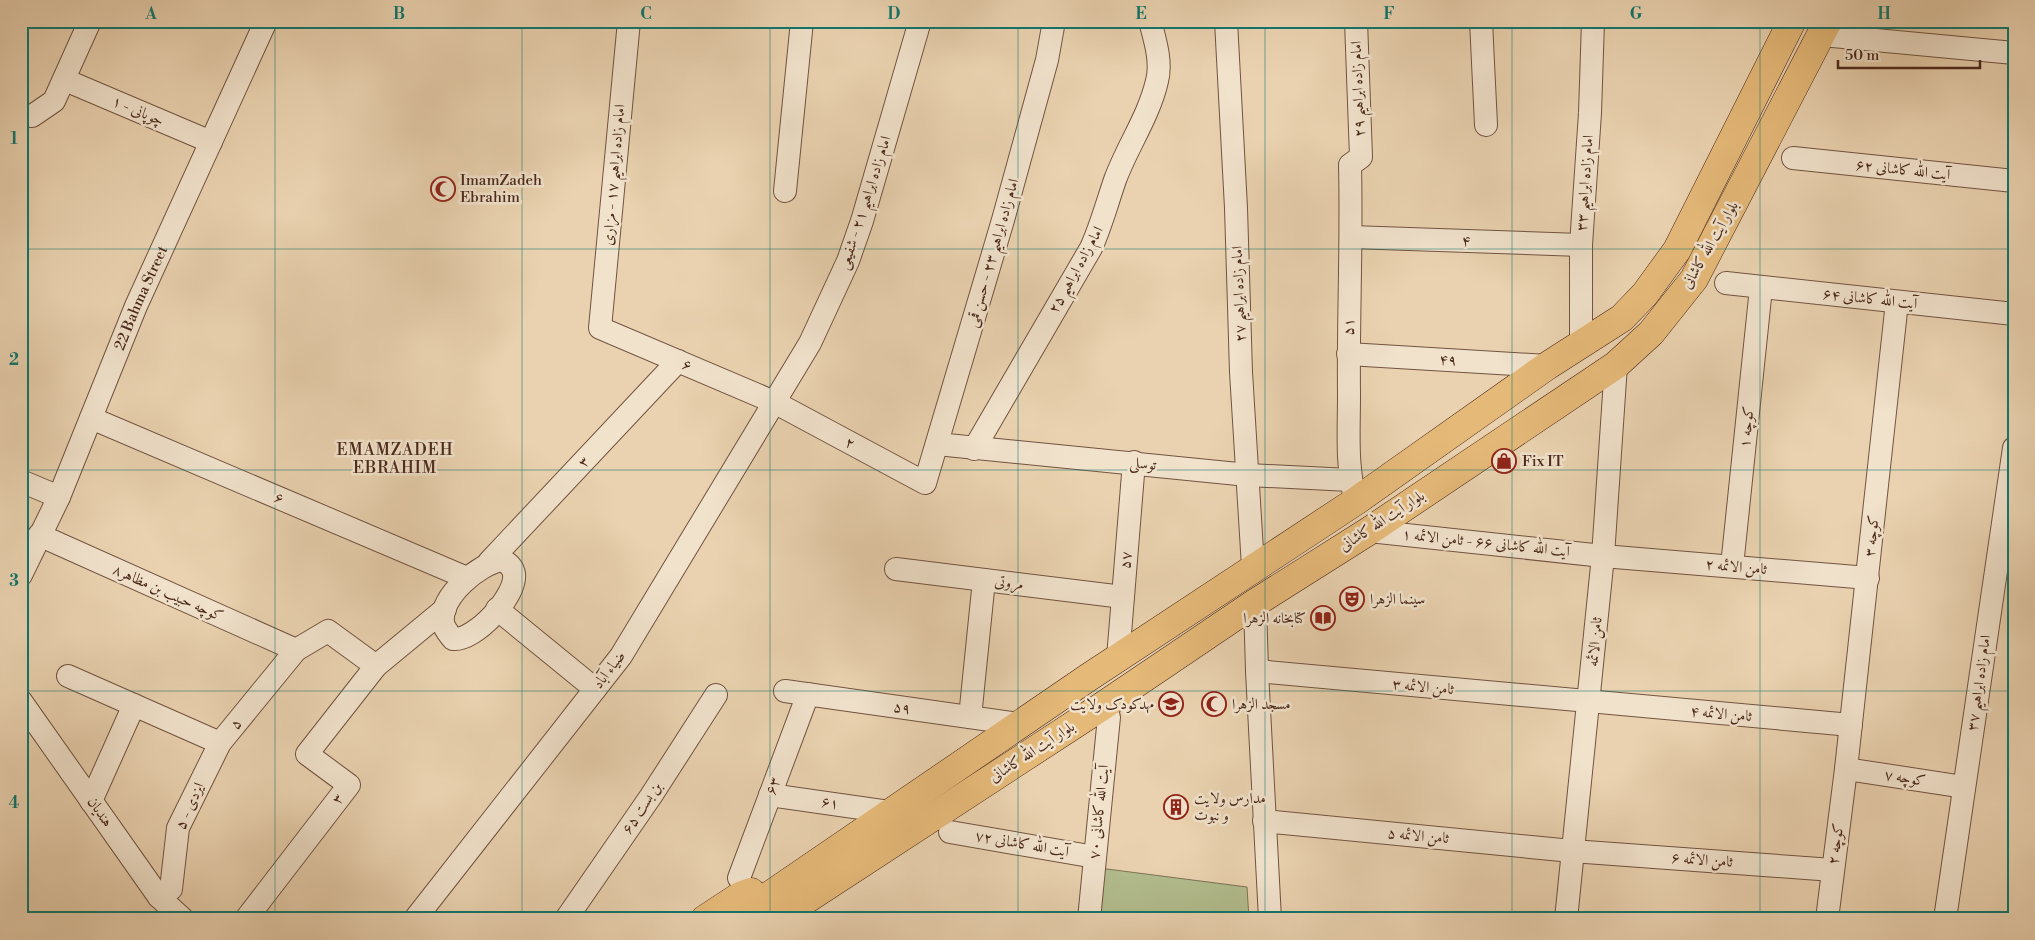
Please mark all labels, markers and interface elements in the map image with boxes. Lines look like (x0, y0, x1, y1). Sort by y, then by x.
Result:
text: A (144, 4, 157, 24)
text: B (393, 4, 405, 24)
text: C (640, 4, 652, 24)
text: D (888, 4, 901, 24)
text: E (1135, 4, 1147, 24)
text: F (1383, 4, 1395, 24)
text: G (1630, 4, 1643, 24)
text: H (1877, 4, 1891, 24)
scale bar (1838, 38, 1980, 70)
street label: امام زاده ابراهیم ۲۹ (1347, 40, 1374, 138)
text: 50 m (1845, 46, 1879, 65)
street label: ۱ - چوپانی (109, 92, 167, 131)
street label: امام زاده ابراهیم ۱۷ - مزاری (598, 104, 635, 247)
text: 1 (10, 129, 18, 149)
street label: امام زاده ابراهیم ۲۱ - شفیعی (834, 134, 900, 274)
street label: امام زاده ابراهیم ۳۳ (1572, 134, 1603, 232)
street label: آیت الله کاشانی ۶۲ (1855, 153, 1953, 185)
place label: ImamZadeh Ebrahim (460, 171, 542, 207)
mosque icon: ImamZadeh Ebrahim (430, 176, 456, 202)
street label: امام زاده ابراهیم ۲۳ - حسن قمی (963, 176, 1028, 331)
street label: بلوار آیت الله کاشانی (1675, 196, 1743, 292)
street label: امام زاده ابراهیم ۲۵ (1044, 223, 1112, 319)
street label: ۴ (1461, 231, 1471, 251)
street label: 22 Bahma Street (110, 242, 172, 353)
street label: امام زاده ابراهیم ۲۷ (1228, 245, 1255, 343)
street label: آیت الله کاشانی ۶۴ (1822, 282, 1920, 314)
street label: ۵۱ (1339, 318, 1359, 336)
text: 2 (9, 350, 19, 370)
street label: ۴۹ (1439, 350, 1457, 370)
street label: ۶ (679, 355, 695, 375)
street label: کوچه ۱ (1735, 405, 1760, 449)
street label: ۲ (842, 433, 858, 453)
district label: EMAMZADEH EBRAHIM (336, 440, 454, 478)
shop icon: Fix IT (1491, 448, 1517, 474)
street label: ۳ (574, 452, 594, 472)
place label: Fix IT (1522, 452, 1564, 471)
street label: توسلی (1129, 453, 1157, 476)
street label: بلوار آیت الله کاشانی (1334, 484, 1428, 556)
street label: ۶ (271, 488, 287, 508)
street label: کوچه ۳ (1860, 514, 1885, 558)
street label: آیت الله کاشانی ۶۶ - ثامن الائمه ۱ (1401, 522, 1573, 561)
street label: ۵۷ (1116, 550, 1136, 570)
street label: ثامن الائمه ۲ (1705, 555, 1768, 579)
street label: کوچه حبیب بن مظاهر۸ (109, 560, 226, 627)
text: 3 (9, 571, 19, 591)
street label: مروتی (993, 572, 1025, 595)
theatre icon: سینما الزهرا (1339, 586, 1365, 612)
place label: سینما الزهرا (1370, 590, 1425, 609)
library icon: کتابخانه الزهرا (1310, 605, 1336, 631)
place label: کتابخانه الزهرا (1243, 609, 1306, 628)
street label: ثامن الائمه (1583, 616, 1607, 668)
street label: امام زاده ابراهیم ۳۷ (1963, 634, 2000, 733)
street label: ضیاء آباد (589, 647, 629, 693)
street label: ثامن الائمه ۳ (1392, 675, 1455, 699)
school or university icon: مهدکودک ولایت (1158, 691, 1184, 717)
mosque icon: مسجد الزهرا (1201, 691, 1227, 717)
place label: مهدکودک ولایت (1070, 695, 1154, 714)
place label: مسجد الزهرا (1232, 695, 1291, 714)
street label: ۵۹ (892, 697, 912, 719)
street label: ثامن الائمه ۴ (1690, 702, 1753, 726)
street label: ۵ (226, 715, 246, 733)
street label: بلوار آیت الله کاشانی (984, 715, 1078, 787)
street label: آیت الله کاشانی ۷۰ (1082, 762, 1114, 860)
street label: کوچه ۷ (1883, 765, 1927, 792)
street label: ۶۳ (761, 774, 785, 798)
street label: بن بست ۶۵ (618, 778, 666, 838)
street label: ۵ - ایزدی (171, 780, 209, 832)
place label: مدارس ولایت و نبوت (1194, 789, 1266, 825)
street label: ۳ (328, 790, 348, 808)
street label: ۶۱ (820, 792, 840, 814)
text: 4 (9, 793, 20, 813)
street label: هندیان (83, 793, 117, 831)
building icon: مدارس ولایت و نبوت (1163, 794, 1189, 820)
street label: کوچه ۲ (1824, 822, 1849, 866)
street label: آیت الله کاشانی ۷۲ (974, 823, 1073, 862)
street label: ثامن الائمه ۵ (1387, 824, 1450, 848)
street label: ثامن الائمه ۶ (1671, 848, 1733, 872)

